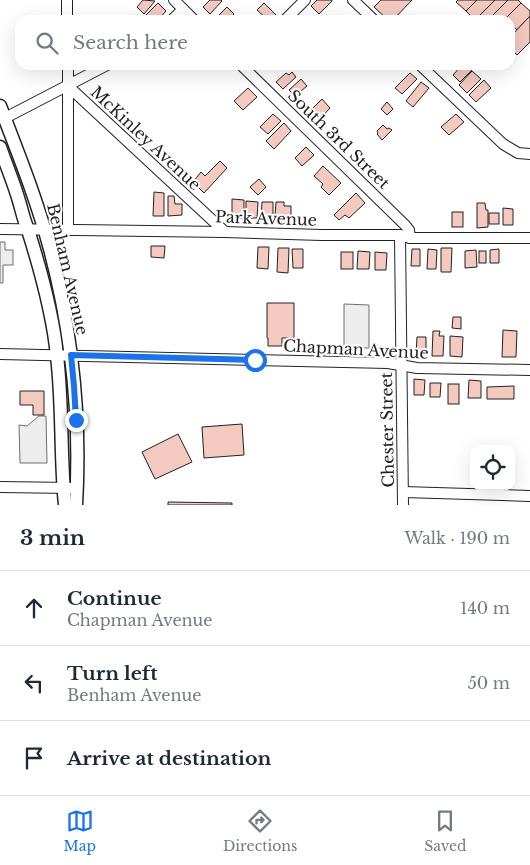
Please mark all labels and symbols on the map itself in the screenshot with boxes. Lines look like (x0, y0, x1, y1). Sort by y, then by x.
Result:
street label: McKinley Avenue (87, 82, 205, 194)
street label: South 3rd Street (284, 85, 394, 193)
street label: Benham Avenue (43, 201, 93, 337)
street label: Park Avenue (215, 206, 317, 230)
street label: Chapman Avenue (283, 335, 429, 363)
route start (244, 349, 267, 372)
street label: Chester Street (376, 372, 398, 488)
route end (65, 409, 88, 432)

